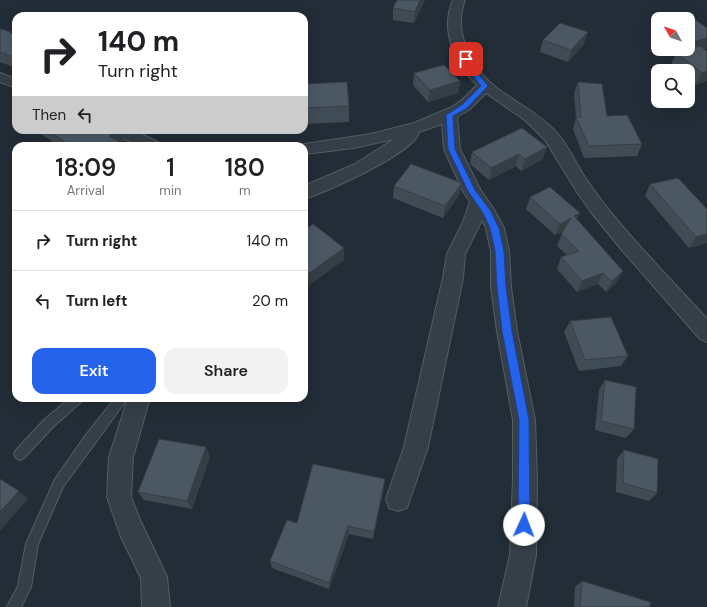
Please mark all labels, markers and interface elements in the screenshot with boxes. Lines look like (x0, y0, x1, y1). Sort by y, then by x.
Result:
north arrow (651, 12, 695, 56)
map controls (651, 12, 695, 108)
text: 140 m (98, 23, 179, 60)
icon: right (32, 28, 84, 80)
pin (449, 42, 483, 76)
icon: arrive (455, 48, 477, 70)
text: Turn right (98, 59, 178, 83)
button: search (651, 64, 695, 108)
icon: left (74, 104, 96, 126)
text: Then (32, 105, 66, 125)
text: 18:09 (55, 152, 116, 183)
text: 1 (166, 152, 175, 183)
text: 180 (225, 152, 265, 183)
text: Arrival (67, 182, 105, 199)
text: min (159, 182, 182, 199)
text: m (239, 182, 251, 199)
icon: right (32, 230, 54, 252)
text: Turn right (66, 231, 137, 251)
text: 140 m (247, 231, 288, 251)
icon: left (32, 290, 54, 312)
text: Turn left (66, 291, 127, 311)
text: 20 m (252, 291, 288, 311)
button: Exit (32, 348, 156, 394)
button: Share (164, 348, 288, 394)
position arrow (503, 504, 545, 546)

